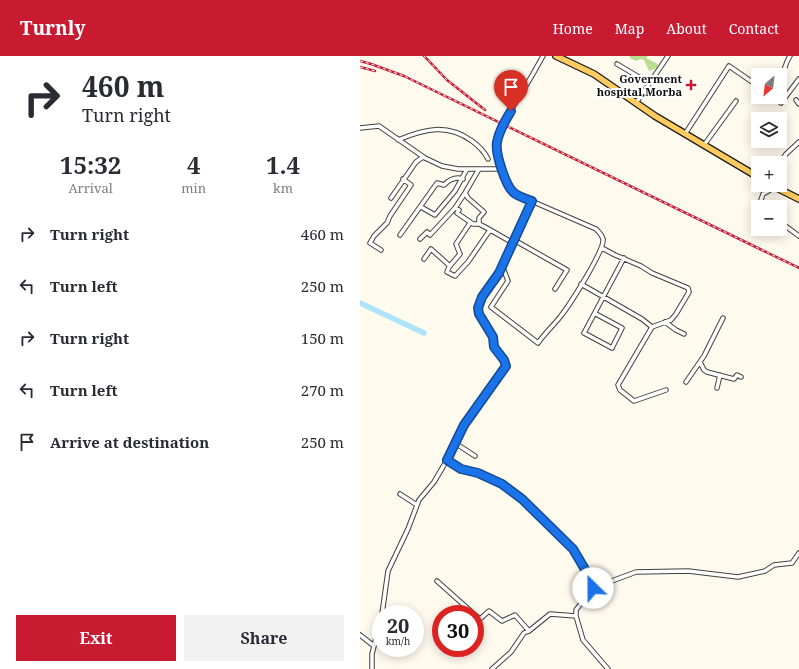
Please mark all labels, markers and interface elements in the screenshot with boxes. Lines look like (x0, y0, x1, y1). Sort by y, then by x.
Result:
text: Turnly (20, 15, 85, 41)
text: Home (553, 19, 593, 38)
text: Map (615, 19, 644, 38)
text: About (666, 19, 707, 38)
text: Contact (729, 19, 779, 38)
text: 460 m (82, 67, 164, 105)
north arrow (751, 68, 787, 104)
map controls (751, 68, 787, 236)
pin (494, 70, 528, 111)
place label: Goverment hospital,Morba (597, 71, 683, 99)
icon: right (16, 72, 68, 124)
icon: arrive (500, 76, 522, 98)
marker: Goverment hospital,Morba (685, 79, 697, 91)
text: Turn right (82, 103, 171, 127)
button: layers (751, 112, 787, 148)
text: 15:32 (60, 148, 121, 181)
text: 4 (187, 148, 200, 181)
text: 1.4 (266, 148, 300, 181)
button: + (751, 156, 787, 192)
text: Arrival (68, 179, 113, 197)
text: min (181, 179, 206, 197)
text: km (273, 179, 293, 197)
button: − (751, 200, 787, 236)
icon: right (16, 223, 38, 245)
text: Turn right (50, 224, 129, 244)
text: 460 m (301, 224, 344, 244)
icon: left (16, 275, 38, 297)
text: Turn left (50, 276, 118, 296)
text: 250 m (301, 276, 344, 296)
icon: right (16, 327, 38, 349)
text: Turn right (50, 328, 129, 348)
text: 150 m (301, 328, 344, 348)
icon: left (16, 379, 38, 401)
text: Turn left (50, 380, 118, 400)
text: 270 m (301, 380, 344, 400)
icon: arrive (16, 431, 38, 453)
text: Arrive at destination (50, 432, 209, 452)
text: 250 m (301, 432, 344, 452)
position arrow (572, 567, 614, 609)
speed limit sign: 30 (432, 605, 484, 657)
text: 20 (387, 612, 409, 639)
button: Exit (16, 615, 176, 661)
button: Share (184, 615, 344, 661)
text: km/h (386, 634, 410, 648)

